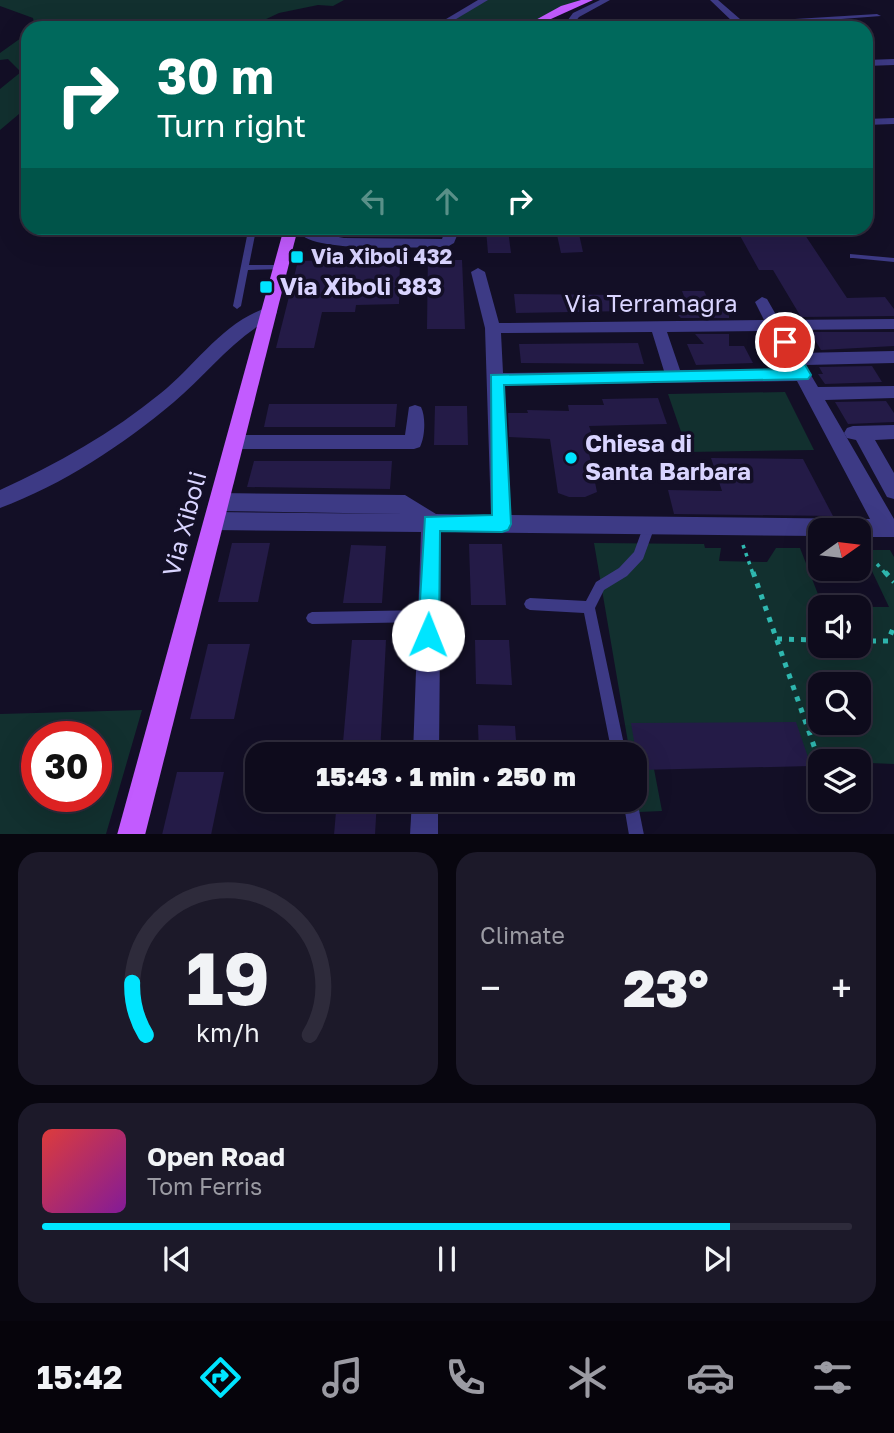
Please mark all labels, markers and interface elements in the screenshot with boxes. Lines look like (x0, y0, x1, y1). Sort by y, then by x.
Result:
text: 30 m (157, 46, 274, 105)
icon: right (42, 49, 133, 140)
text: Turn right (157, 106, 306, 144)
icon: left (355, 182, 393, 220)
icon: ahead (428, 182, 466, 220)
icon: right (501, 182, 539, 220)
place label: Via Xiboli 432 (311, 243, 452, 269)
marker: Via Xiboli 432 (289, 249, 305, 265)
place label: Via Xiboli 383 (280, 271, 442, 300)
marker: Via Xiboli 383 (258, 279, 274, 295)
street label: Via Terramagra (565, 288, 738, 317)
pin (755, 312, 815, 372)
icon: arrive (766, 323, 804, 361)
place label: Chiesa di Santa Barbara (585, 428, 751, 485)
marker: Chiesa di Santa Barbara (563, 450, 579, 466)
street label: Via Xiboli (156, 468, 211, 579)
north arrow (808, 518, 872, 581)
map controls (808, 518, 871, 812)
button: sound (808, 595, 871, 658)
position arrow (391, 598, 465, 672)
button: search (808, 672, 871, 735)
speed limit sign: 30 (21, 721, 112, 812)
button: layers (808, 749, 871, 812)
text: 15:43 · 1 min · 250 m (316, 761, 576, 792)
text: Climate (480, 921, 565, 949)
text: 19 (186, 934, 270, 1021)
text: 23° (623, 956, 709, 1018)
text: − (480, 965, 501, 1010)
text: + (831, 965, 852, 1010)
text: km/h (196, 1016, 260, 1047)
text: Open Road (147, 1141, 285, 1172)
text: Tom Ferris (147, 1172, 262, 1200)
icon: previous (158, 1240, 196, 1278)
icon: pause (428, 1240, 466, 1278)
icon: next (698, 1240, 736, 1278)
icon: directions (196, 1353, 245, 1402)
icon: music (318, 1353, 367, 1402)
icon: phone (441, 1353, 490, 1402)
icon: climate (563, 1353, 612, 1402)
icon: car (686, 1353, 735, 1402)
icon: filters (808, 1353, 857, 1402)
text: 15:42 (37, 1358, 122, 1396)

